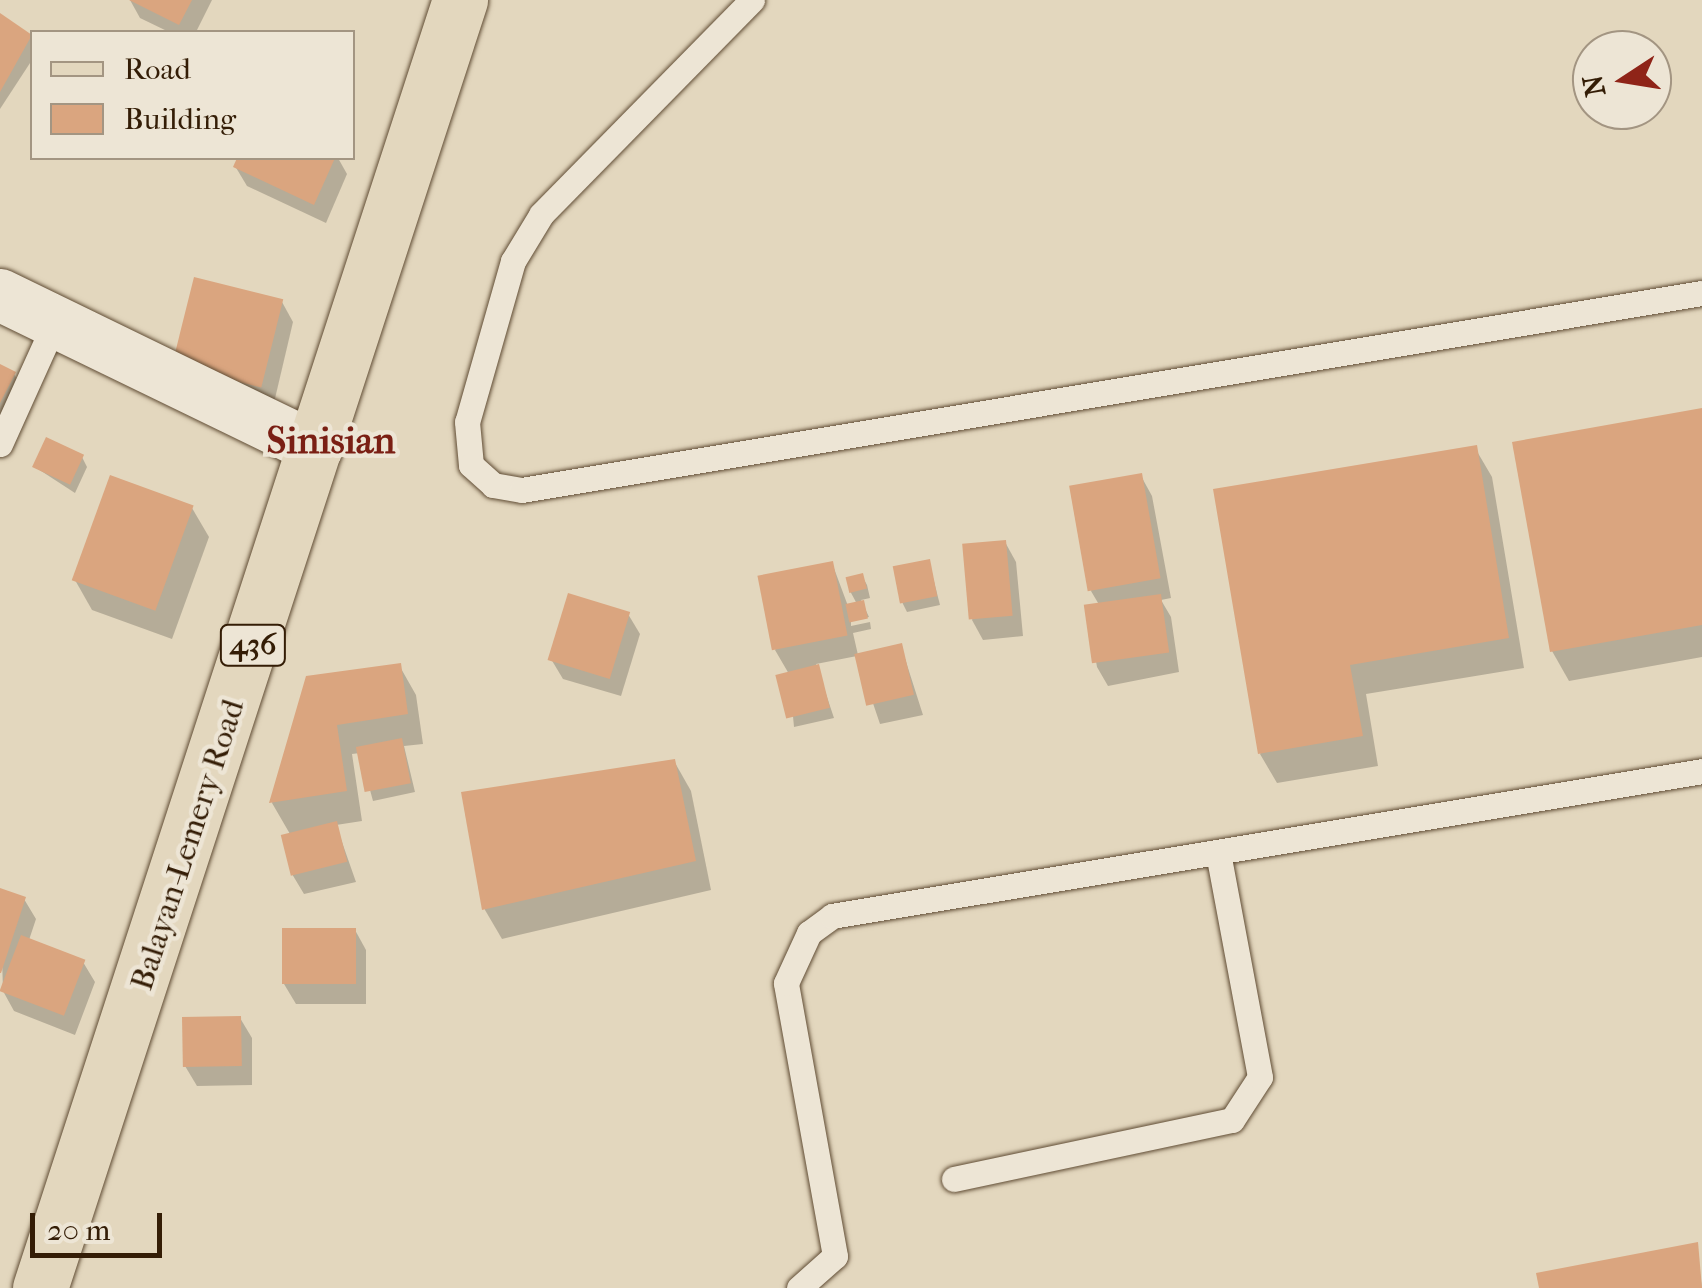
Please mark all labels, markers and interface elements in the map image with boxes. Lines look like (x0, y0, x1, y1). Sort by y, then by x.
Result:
legend (30, 30, 355, 160)
north arrow (1572, 30, 1672, 130)
text: Road (124, 52, 191, 87)
text: N (1576, 72, 1612, 100)
text: Building (124, 102, 236, 137)
district label: Sinisian (267, 418, 395, 464)
road number: 436 (218, 620, 288, 670)
street label: Balayan-Lemery Road (123, 695, 253, 995)
scale bar (35, 1193, 168, 1255)
text: 20 m (47, 1213, 110, 1248)

